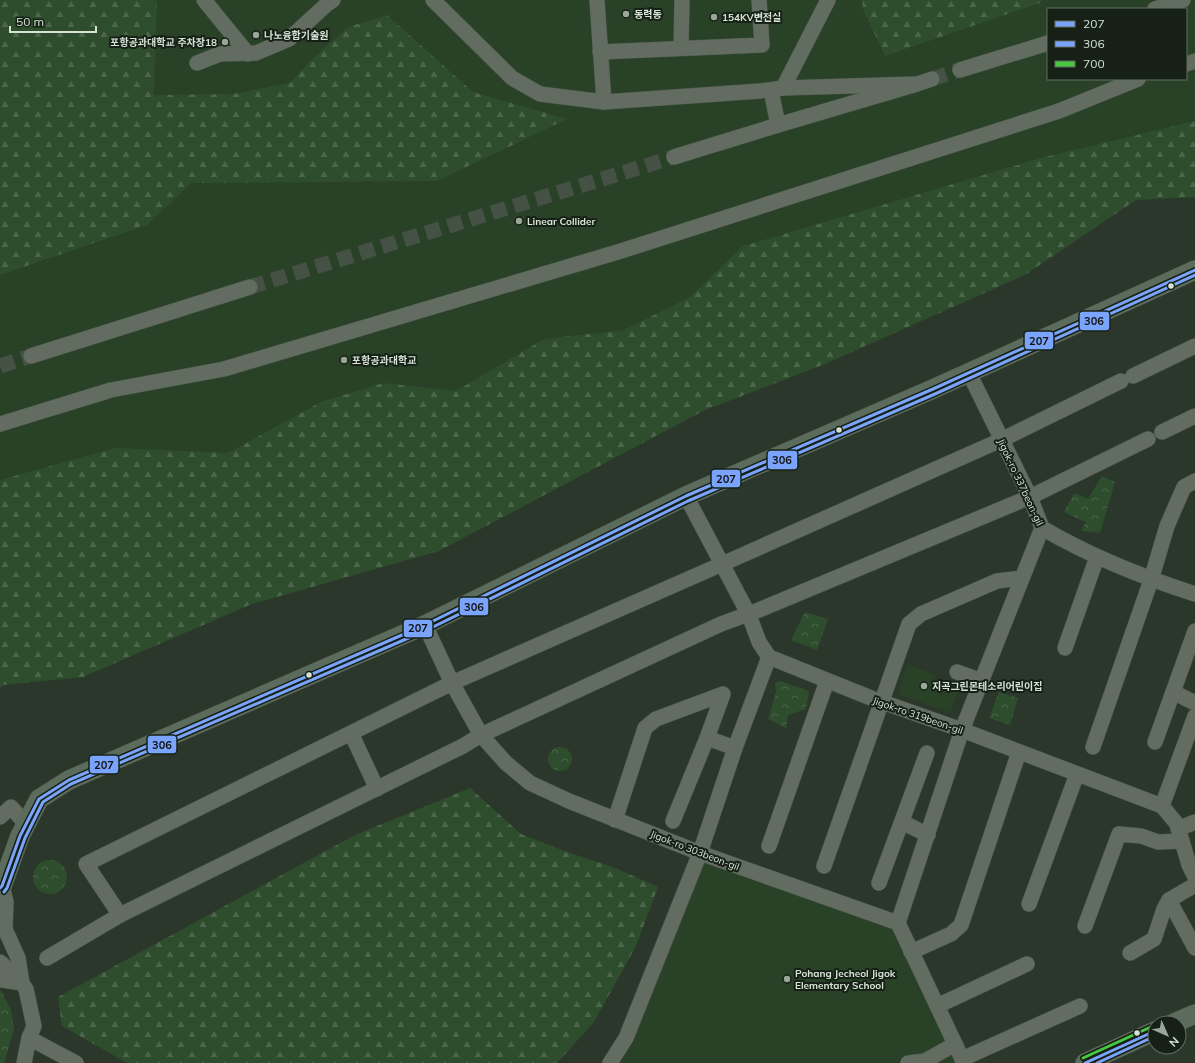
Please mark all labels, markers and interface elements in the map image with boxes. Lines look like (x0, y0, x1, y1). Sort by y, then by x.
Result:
scale bar (10, 8, 96, 34)
place label: 동력동 (634, 8, 662, 21)
legend (1047, 8, 1187, 80)
marker: 동력동 (621, 9, 631, 19)
place label: 154KV변전실 (722, 11, 781, 24)
marker: 154KV변전실 (709, 12, 719, 22)
text: 50 m (16, 14, 44, 29)
text: 207 (1083, 16, 1105, 31)
place label: 나노융합기술원 (264, 29, 328, 42)
marker: 나노융합기술원 (251, 30, 261, 40)
place label: 포항공과대학교 주차장18 (110, 36, 217, 49)
text: 306 (1083, 36, 1105, 51)
marker: 포항공과대학교 주차장18 (220, 37, 230, 47)
text: 700 (1083, 56, 1105, 71)
place label: Linear Collider (527, 215, 596, 228)
marker: Linear Collider (514, 216, 524, 226)
unlabelled marker (1166, 281, 1176, 291)
line badge: 306 (1079, 311, 1110, 331)
text: 306 (1084, 314, 1104, 328)
line badge: 207 (1024, 331, 1054, 350)
text: 207 (1029, 334, 1049, 348)
place label: 포항공과대학교 (352, 354, 416, 367)
marker: 포항공과대학교 (339, 355, 349, 365)
unlabelled marker (834, 425, 844, 435)
street label: Jigok-ro 337beon-gil (995, 437, 1046, 528)
line badge: 306 (767, 450, 798, 470)
text: 306 (772, 453, 792, 467)
line badge: 207 (711, 469, 741, 488)
text: 207 (716, 472, 736, 486)
line badge: 306 (459, 597, 489, 616)
text: 306 (464, 600, 484, 614)
line badge: 207 (403, 619, 433, 638)
text: 207 (408, 621, 428, 635)
unlabelled marker (304, 670, 314, 680)
place label: 지곡그린몬테소리어린이집 (932, 680, 1042, 693)
marker: 지곡그린몬테소리어린이집 (919, 681, 929, 691)
street label: Jigok-ro 319beon-gil (871, 694, 965, 737)
line badge: 306 (147, 735, 177, 754)
text: 306 (152, 738, 172, 752)
line badge: 207 (89, 755, 119, 774)
text: 207 (94, 758, 114, 772)
street label: Jigok-ro 303beon-gil (648, 827, 741, 873)
place label: Pohang Jecheol Jigok Elementary School (795, 967, 896, 992)
marker: Pohang Jecheol Jigok Elementary School (782, 974, 792, 984)
north arrow (1147, 1015, 1187, 1055)
unlabelled marker (1132, 1028, 1142, 1038)
text: N (1166, 1034, 1182, 1050)

